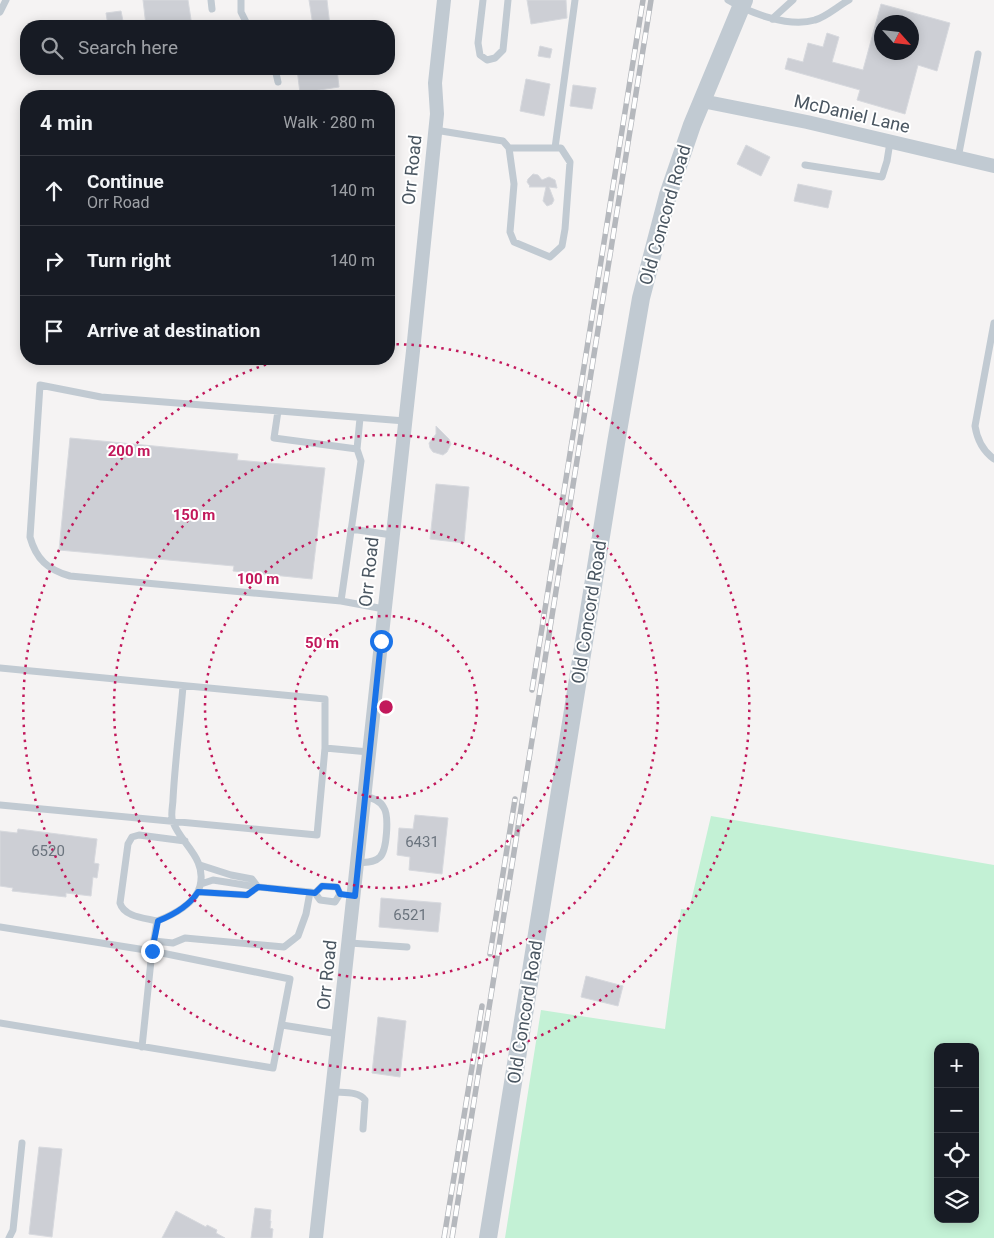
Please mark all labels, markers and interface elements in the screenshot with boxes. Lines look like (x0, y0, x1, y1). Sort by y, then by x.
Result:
north arrow (874, 15, 919, 60)
search box (20, 20, 395, 75)
icon: search (38, 34, 66, 62)
text: Search here (78, 36, 178, 59)
street label: McDaniel Lane (792, 90, 912, 137)
text: 4 min (40, 111, 93, 135)
text: Walk · 280 m (283, 113, 375, 132)
street label: Orr Road (397, 134, 426, 206)
street label: Old Concord Road (634, 142, 695, 287)
text: Continue (87, 170, 164, 193)
icon: ahead (40, 177, 68, 205)
text: 140 m (330, 181, 375, 200)
text: Orr Road (87, 193, 150, 212)
icon: right (40, 247, 68, 275)
text: Turn right (87, 249, 171, 272)
text: 140 m (330, 251, 375, 270)
icon: arrive (40, 317, 68, 345)
text: Arrive at destination (87, 319, 260, 342)
text: 200 m (108, 442, 150, 460)
text: 150 m (173, 506, 215, 524)
street label: Orr Road (354, 536, 383, 608)
street label: Old Concord Road (567, 539, 610, 685)
text: 100 m (237, 570, 279, 588)
route start (370, 630, 393, 653)
text: 50 m (305, 634, 339, 652)
centre of rings (377, 698, 395, 716)
house number: 6431 (405, 833, 439, 851)
house number: 6520 (31, 842, 65, 860)
house number: 6521 (393, 906, 427, 924)
street label: Orr Road (312, 939, 341, 1011)
street label: Old Concord Road (503, 939, 546, 1085)
route end (141, 940, 164, 963)
map controls (934, 1043, 979, 1223)
button: + (934, 1043, 979, 1088)
button: − (934, 1088, 979, 1133)
button: locate (934, 1133, 979, 1178)
button: layers (934, 1178, 979, 1223)

